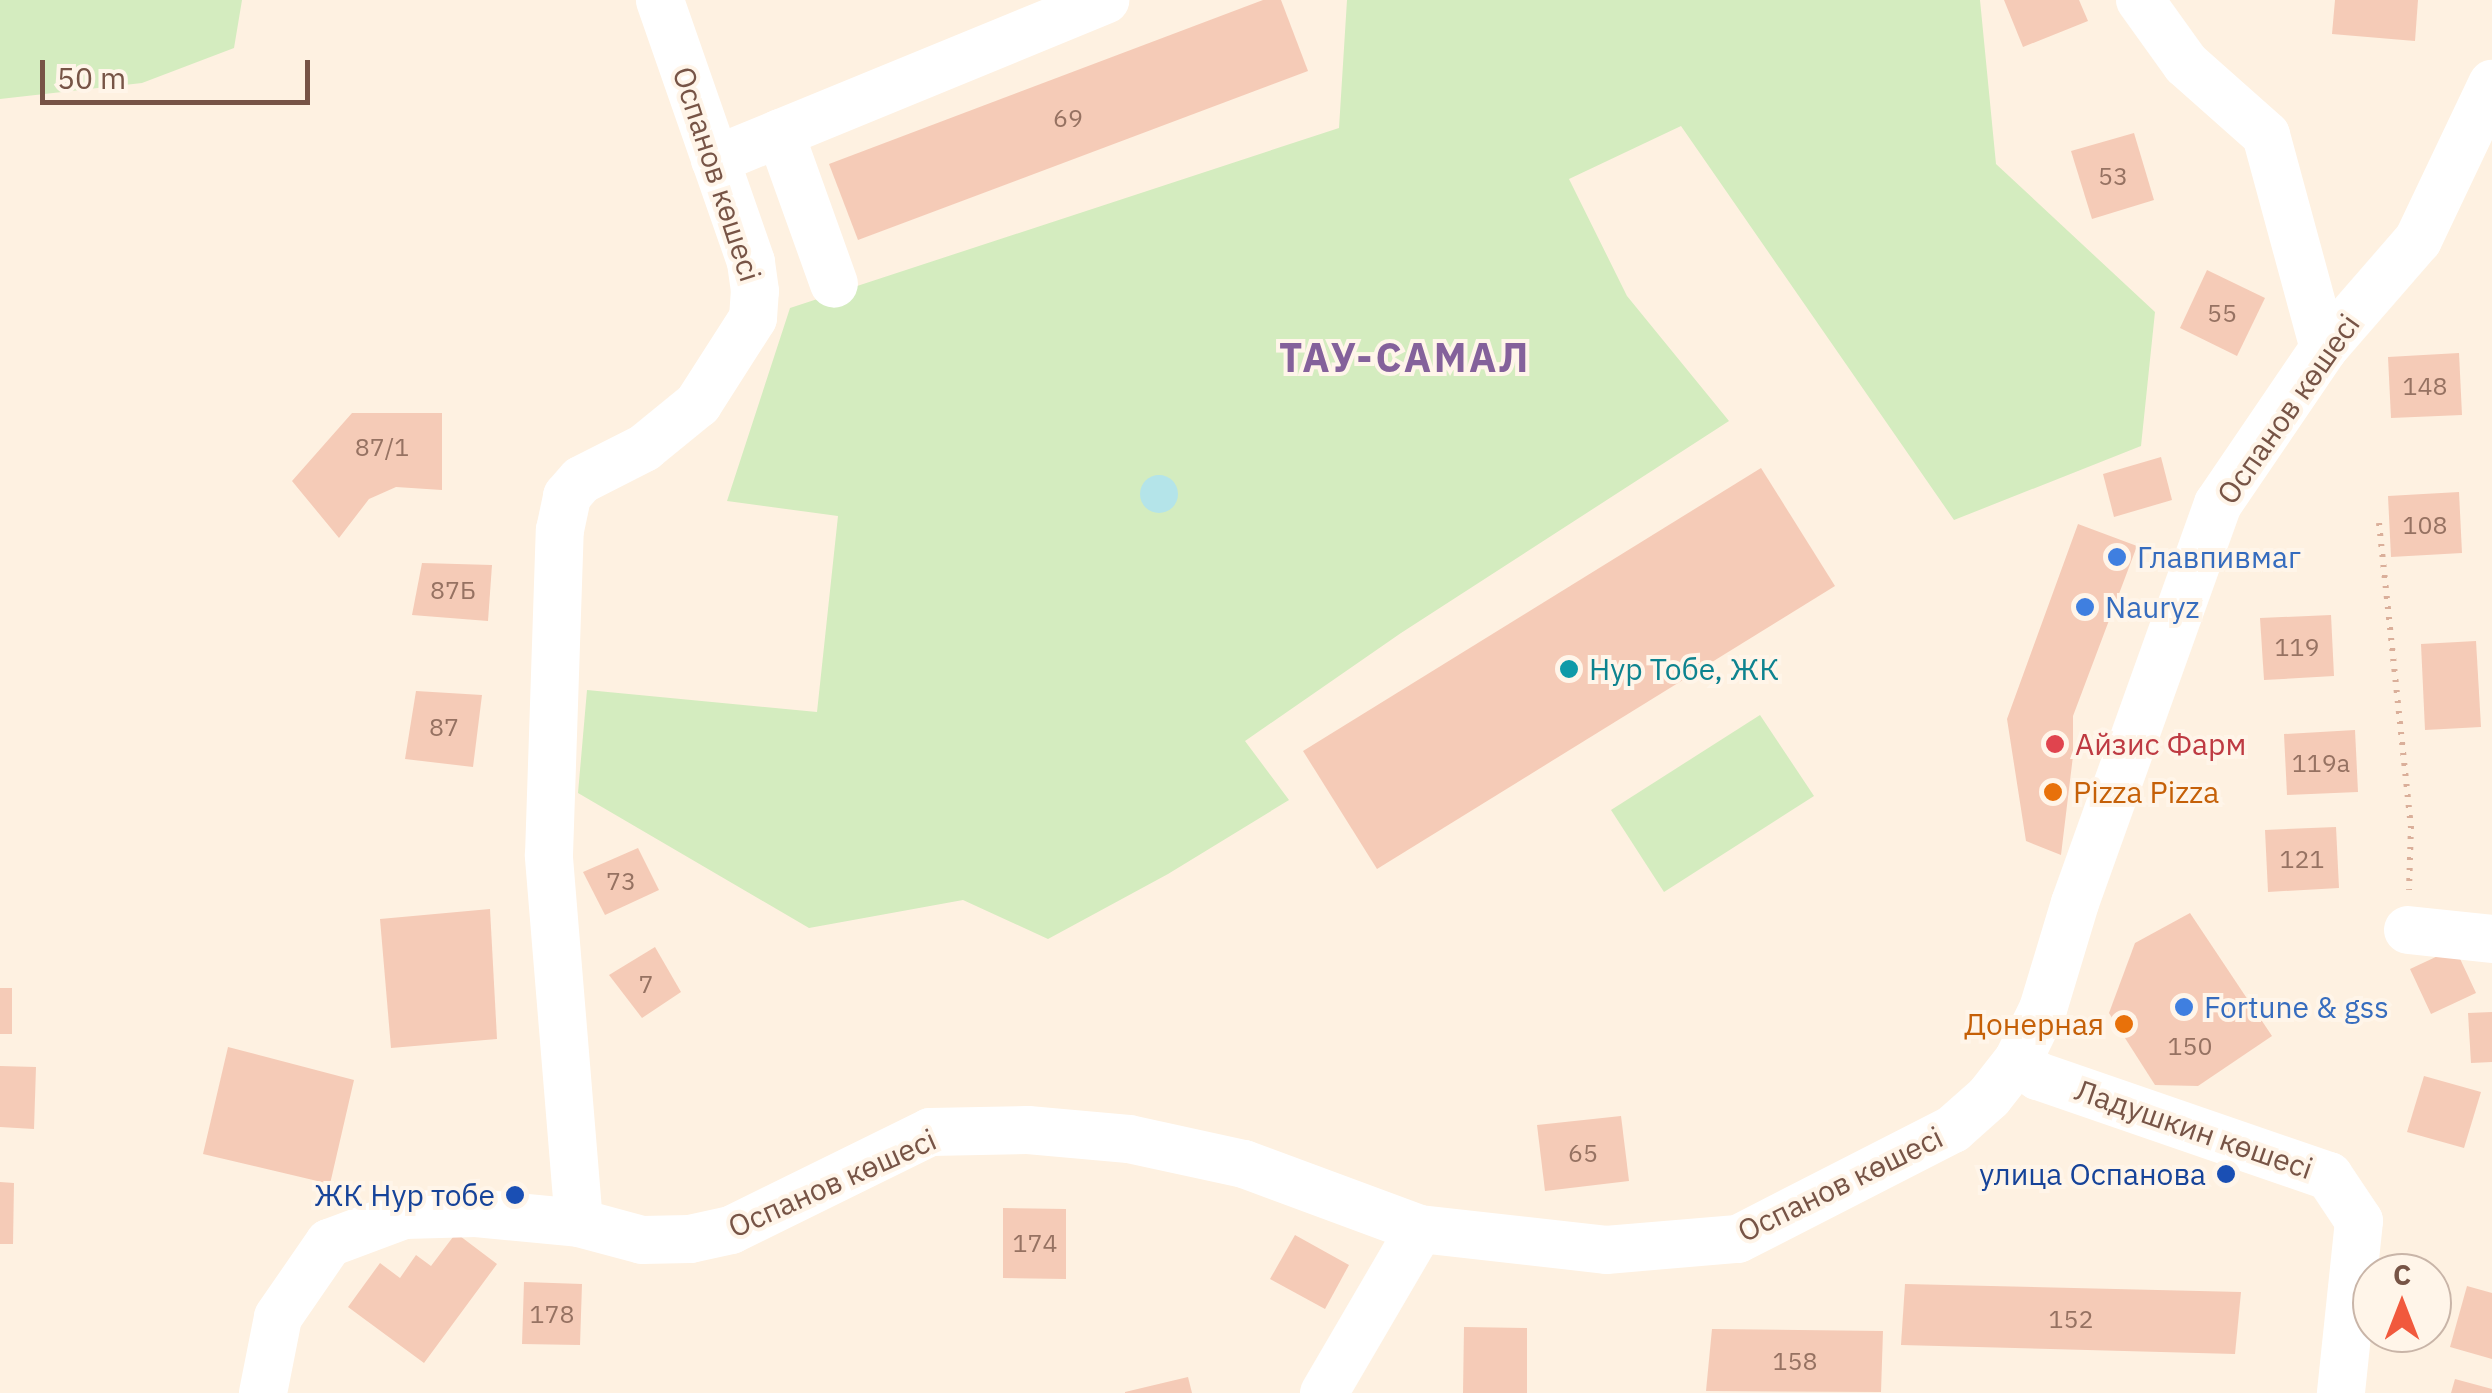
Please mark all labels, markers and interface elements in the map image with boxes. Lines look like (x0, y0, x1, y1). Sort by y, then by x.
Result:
scale bar (45, 40, 315, 102)
text: 50 m (57, 58, 126, 97)
street label: Оспанов көшесі (665, 62, 769, 286)
house number: 69 (1053, 103, 1083, 133)
house number: 53 (2098, 161, 2128, 191)
house number: 55 (2207, 298, 2237, 328)
street label: Оспанов көшесі (2209, 307, 2367, 511)
district label: ТАУ-САМАЛ (1279, 333, 1531, 381)
house number: 148 (2403, 371, 2447, 401)
house number: 87/1 (355, 432, 409, 462)
house number: 108 (2403, 510, 2447, 540)
place label: Главпивмаг (2137, 539, 2301, 575)
marker: Главпивмаг (2106, 546, 2128, 568)
house number: 87Б (430, 575, 476, 605)
place label: Nauryz (2105, 589, 2199, 625)
marker: Nauryz (2074, 596, 2096, 618)
house number: 119 (2275, 632, 2319, 662)
place label: Нур Тобе, ЖК (1589, 651, 1779, 687)
marker: Нур Тобе, ЖК (1558, 658, 1580, 680)
house number: 87 (429, 712, 459, 742)
place label: Айзис Фарм (2075, 726, 2246, 762)
marker: Айзис Фарм (2044, 733, 2066, 755)
house number: 119а (2292, 748, 2350, 778)
place label: Pizza Pizza (2073, 774, 2219, 810)
marker: Pizza Pizza (2042, 781, 2064, 803)
house number: 121 (2280, 844, 2324, 874)
house number: 73 (606, 866, 636, 896)
house number: 7 (639, 969, 653, 999)
place label: Fortune & gss (2204, 989, 2389, 1025)
marker: Fortune & gss (2173, 996, 2195, 1018)
place label: Донерная (1964, 1006, 2104, 1042)
marker: Донерная (2113, 1013, 2135, 1035)
house number: 150 (2168, 1031, 2212, 1061)
street label: Ладушкин көшесі (2071, 1072, 2317, 1186)
street label: Оспанов көшесі (1732, 1119, 1948, 1249)
street label: Оспанов көшесі (723, 1121, 941, 1245)
house number: 65 (1568, 1138, 1598, 1168)
place label: улица Оспанова (1979, 1156, 2206, 1192)
marker: улица Оспанова (2215, 1163, 2237, 1185)
place label: ЖК Нур тобе (314, 1177, 495, 1213)
marker: ЖК Нур тобе (504, 1184, 526, 1206)
house number: 174 (1013, 1228, 1057, 1258)
north arrow (2352, 1253, 2452, 1353)
text: С (2393, 1256, 2411, 1293)
house number: 178 (530, 1299, 574, 1329)
house number: 152 (2049, 1304, 2093, 1334)
house number: 158 (1773, 1346, 1817, 1376)

